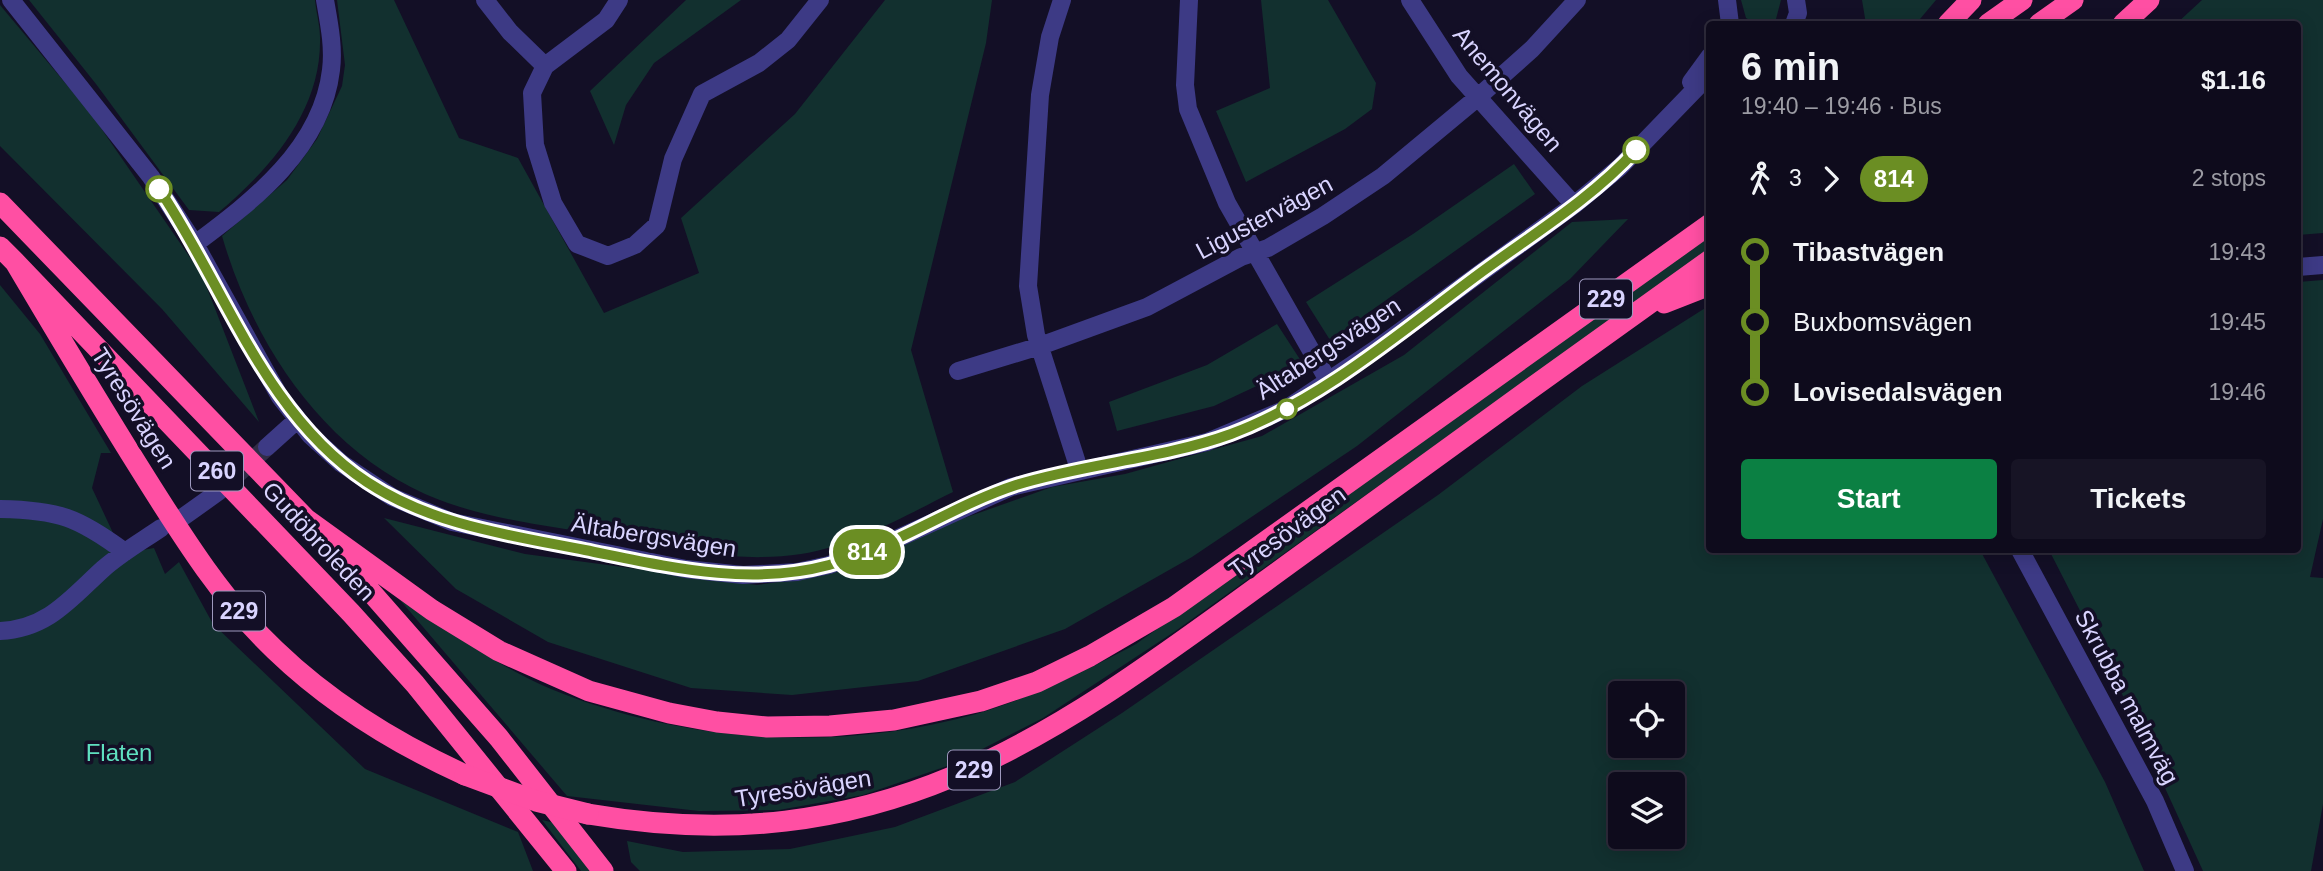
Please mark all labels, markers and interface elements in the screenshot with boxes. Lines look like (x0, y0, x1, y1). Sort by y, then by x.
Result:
street label: Anemonvägen (1448, 21, 1568, 157)
text: 6 min (1741, 46, 1840, 88)
text: $1.16 (2201, 65, 2266, 95)
text: 19:40 – 19:46 · Bus (1741, 93, 1942, 119)
unlabelled marker (1623, 137, 1649, 163)
icon: walk (1741, 160, 1779, 198)
icon: forward (1812, 160, 1850, 198)
text: 3 (1789, 165, 1802, 191)
text: 814 (1874, 165, 1914, 192)
text: 2 stops (2192, 165, 2266, 191)
street label: Ligustervägen (1191, 170, 1337, 264)
unlabelled marker (146, 176, 172, 202)
text: Tibastvägen (1793, 237, 1944, 267)
text: 19:43 (2208, 239, 2266, 265)
road number: 229 (1580, 280, 1632, 318)
street label: Ältabergsvägen (1251, 291, 1405, 405)
text: Buxbomsvägen (1793, 307, 1972, 337)
text: 19:45 (2208, 309, 2266, 335)
street label: Tyresövägen (86, 343, 182, 473)
text: Lovisedalsvägen (1793, 377, 2003, 407)
text: 19:46 (2208, 379, 2266, 405)
unlabelled marker (1277, 399, 1297, 419)
road number: 260 (191, 452, 243, 491)
button: Start (1741, 459, 1997, 539)
button: Tickets (2011, 459, 2266, 539)
street label: Gudöbroleden (257, 476, 381, 606)
street label: Tyresövägen (1223, 481, 1351, 583)
street label: Ältabergsvägen (570, 510, 738, 562)
line badge: 814 (827, 529, 907, 575)
text: 814 (847, 538, 887, 565)
road number: 229 (213, 592, 265, 631)
street label: Skrubba malmväg (2070, 605, 2184, 789)
map controls (1608, 681, 1685, 849)
button: locate (1608, 681, 1685, 758)
park label: Flaten (86, 739, 152, 766)
road number: 229 (948, 750, 1000, 790)
street label: Tyresövägen (733, 764, 873, 812)
button: layers (1608, 772, 1685, 849)

